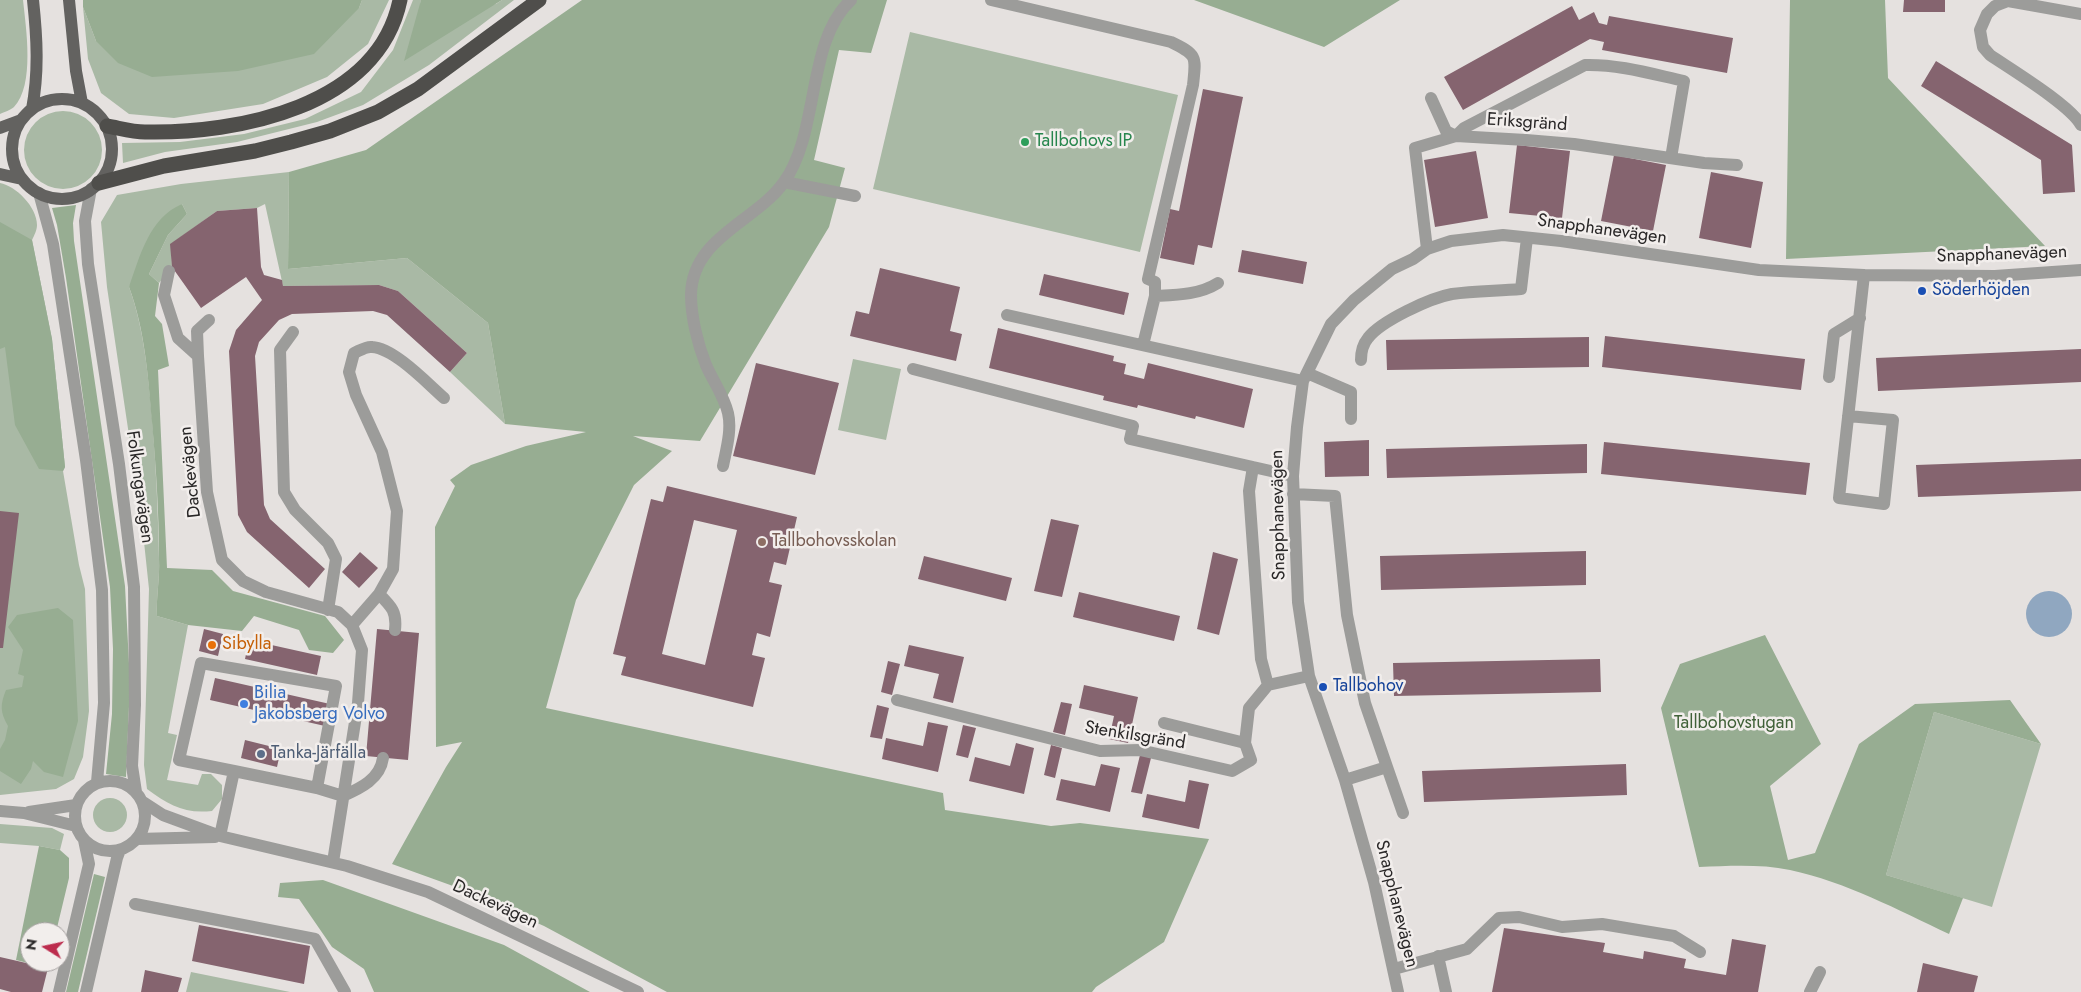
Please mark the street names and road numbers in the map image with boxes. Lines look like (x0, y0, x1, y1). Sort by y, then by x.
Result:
street label: Eriksgränd (1486, 109, 1568, 137)
street label: Snapphanevägen (1536, 210, 1668, 250)
street label: Snapphanevägen (1936, 242, 2068, 268)
street label: Dackevägen (175, 425, 207, 519)
street label: Folkungavägen (120, 429, 158, 545)
street label: Snapphanevägen (1267, 449, 1291, 581)
street label: Stenkilsgränd (1083, 717, 1187, 755)
street label: Snapphanevägen (1370, 838, 1422, 970)
street label: Dackevägen (449, 876, 541, 934)

